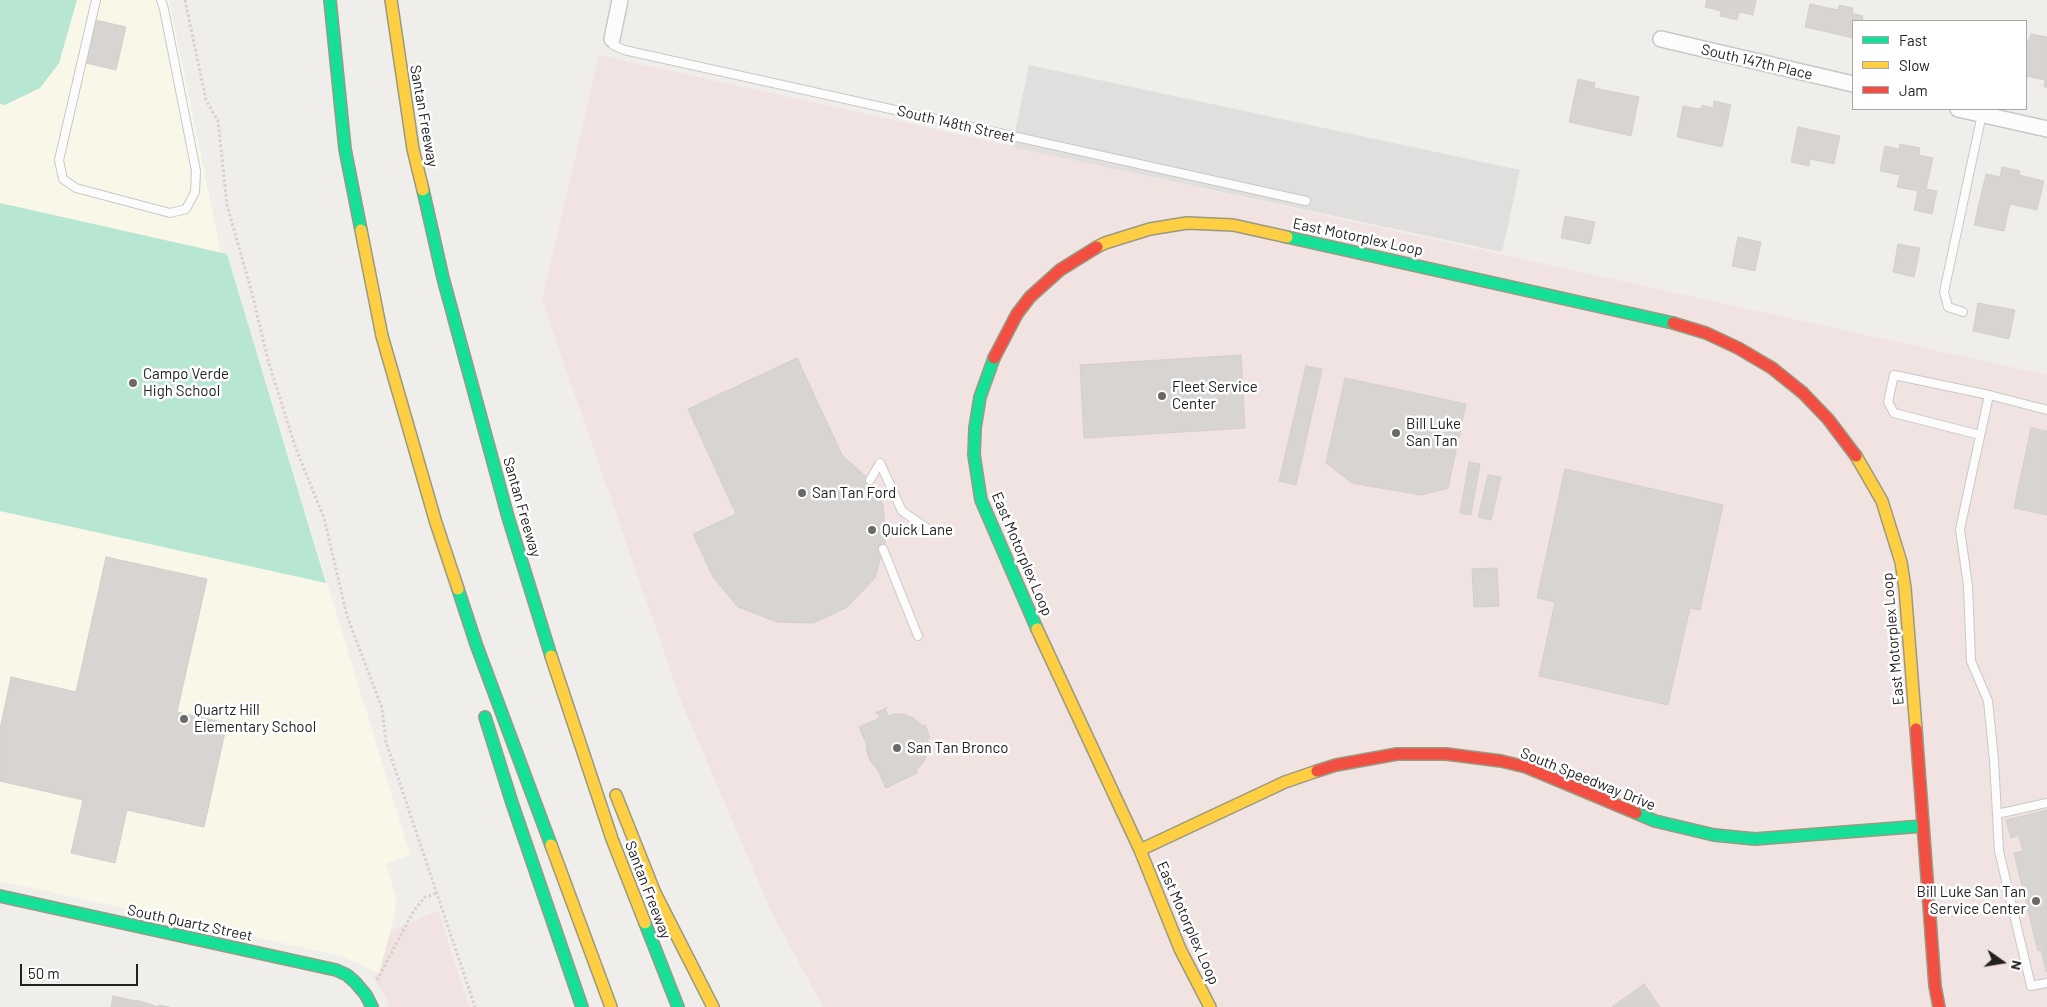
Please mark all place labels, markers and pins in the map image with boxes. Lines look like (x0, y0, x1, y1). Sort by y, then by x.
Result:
place label: Campo Verde High School (143, 365, 229, 400)
marker: Campo Verde High School (127, 377, 139, 389)
place label: Fleet Service Center (1172, 378, 1258, 413)
marker: Fleet Service Center (1156, 390, 1168, 402)
place label: Bill Luke San Tan (1406, 415, 1461, 450)
marker: Bill Luke San Tan (1390, 427, 1402, 439)
place label: San Tan Ford (812, 484, 896, 502)
marker: San Tan Ford (796, 487, 808, 499)
place label: Quick Lane (882, 521, 953, 539)
marker: Quick Lane (866, 524, 878, 536)
place label: Quartz Hill Elementary School (194, 701, 316, 736)
marker: Quartz Hill Elementary School (178, 713, 190, 725)
place label: San Tan Bronco (907, 739, 1008, 757)
marker: San Tan Bronco (891, 742, 903, 754)
place label: Bill Luke San Tan Service Center (1917, 883, 2026, 918)
marker: Bill Luke San Tan Service Center (2030, 895, 2042, 907)

